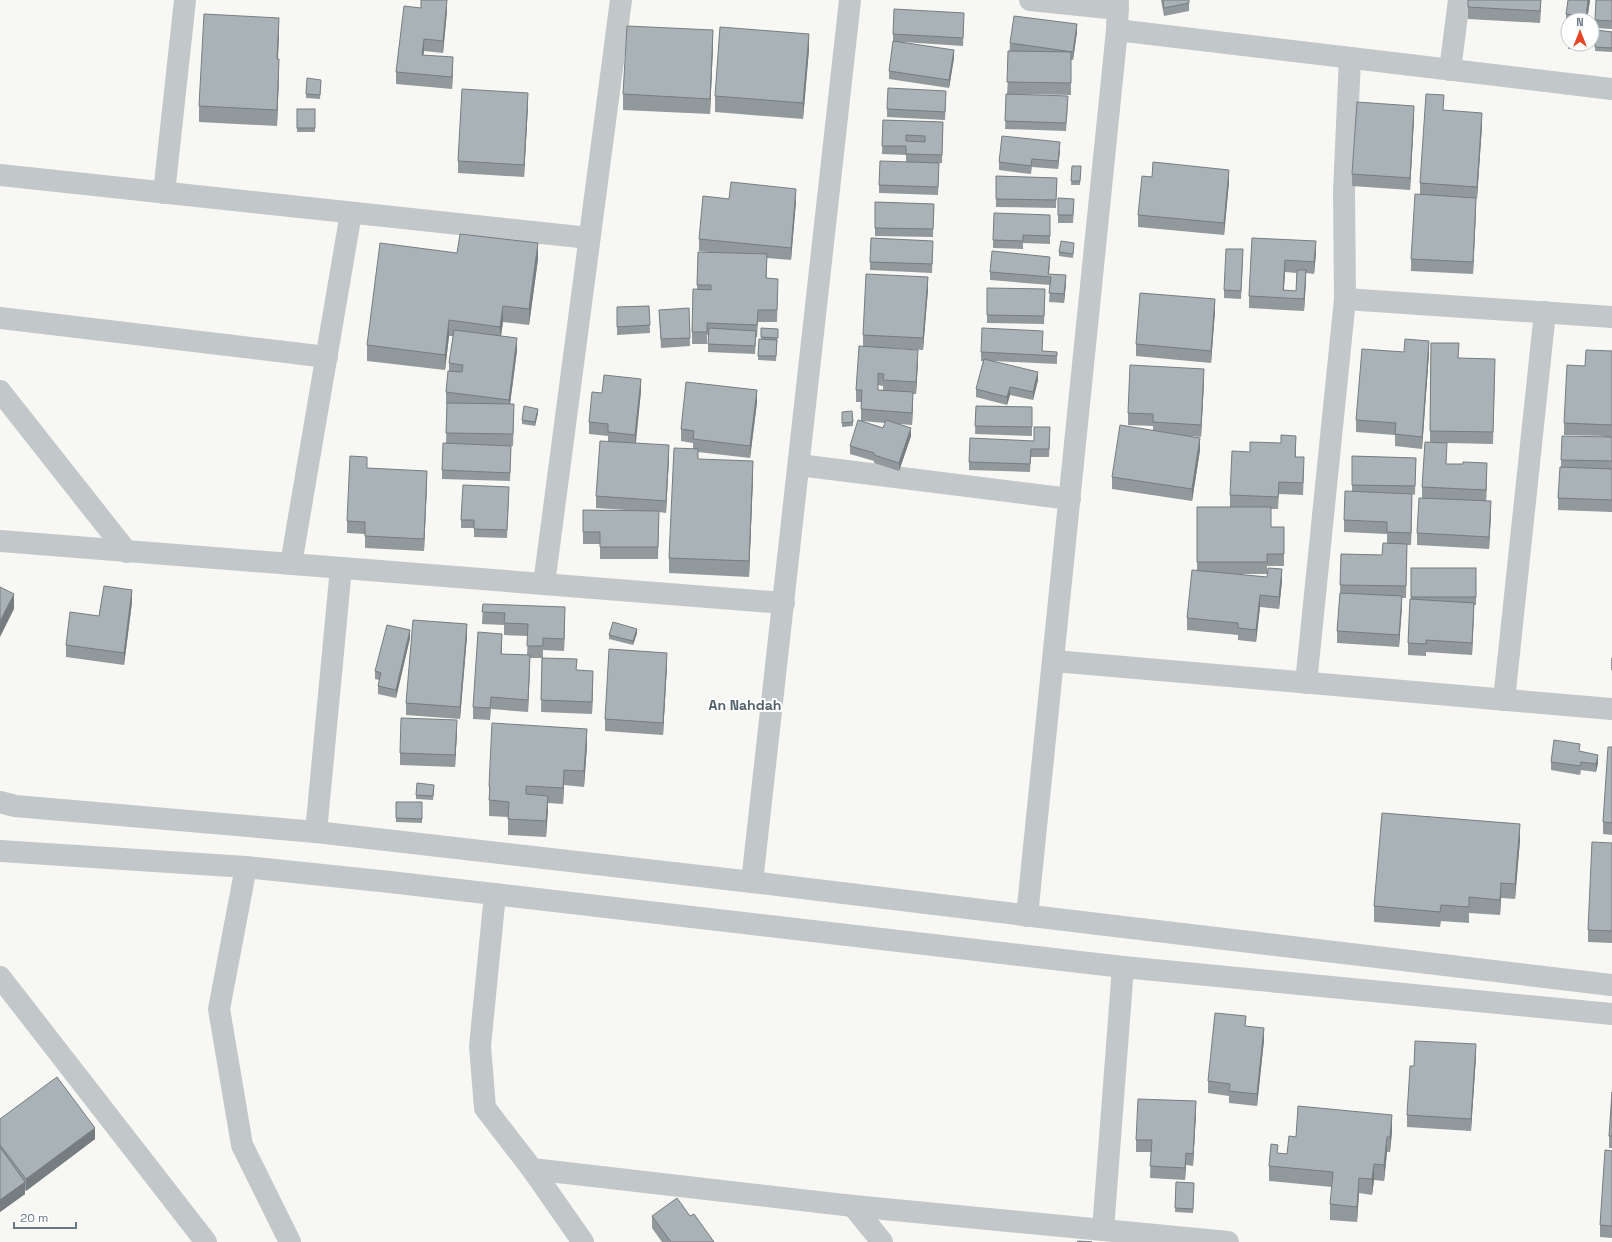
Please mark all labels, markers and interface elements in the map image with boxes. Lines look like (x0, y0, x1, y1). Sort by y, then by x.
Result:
north arrow (1560, 12, 1600, 52)
text: N (1576, 15, 1584, 29)
district label: An Nahdah (709, 696, 781, 714)
scale bar (14, 1204, 76, 1230)
text: 20 m (20, 1210, 48, 1226)

